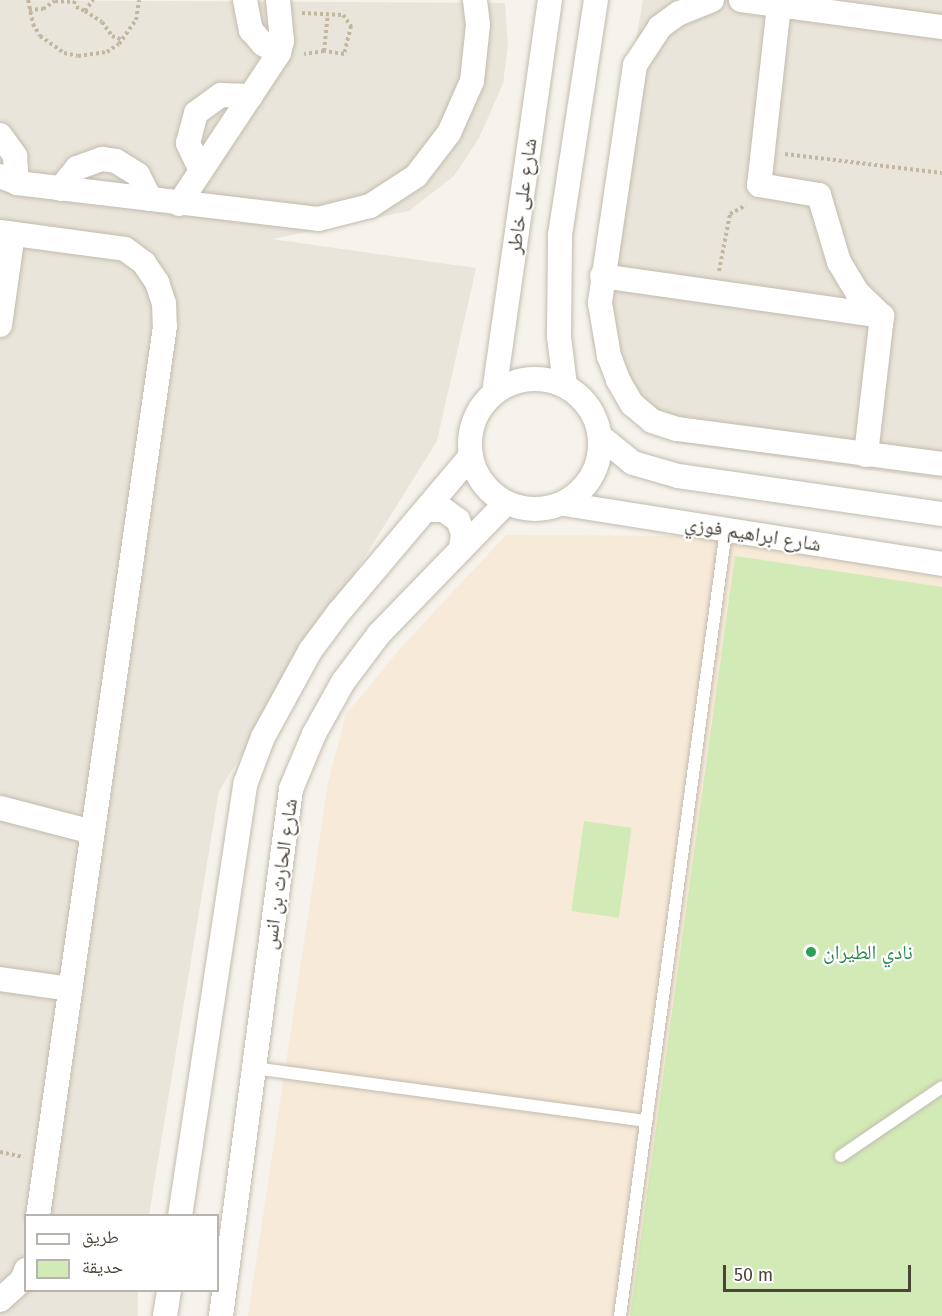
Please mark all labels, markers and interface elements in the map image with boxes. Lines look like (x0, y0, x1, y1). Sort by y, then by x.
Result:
street label: شارع على خاطر (502, 137, 542, 255)
street label: شارع ابراهيم فوزي (683, 511, 823, 557)
street label: شارع الحارث بن انس (258, 797, 302, 951)
place label: نادي الطيران (823, 940, 913, 964)
marker: نادي الطيران (804, 945, 818, 959)
legend (24, 1214, 219, 1292)
text: طريق (82, 1226, 119, 1248)
scale bar (726, 1253, 914, 1291)
text: حديقة (82, 1256, 123, 1278)
text: 50 m (734, 1264, 773, 1286)

